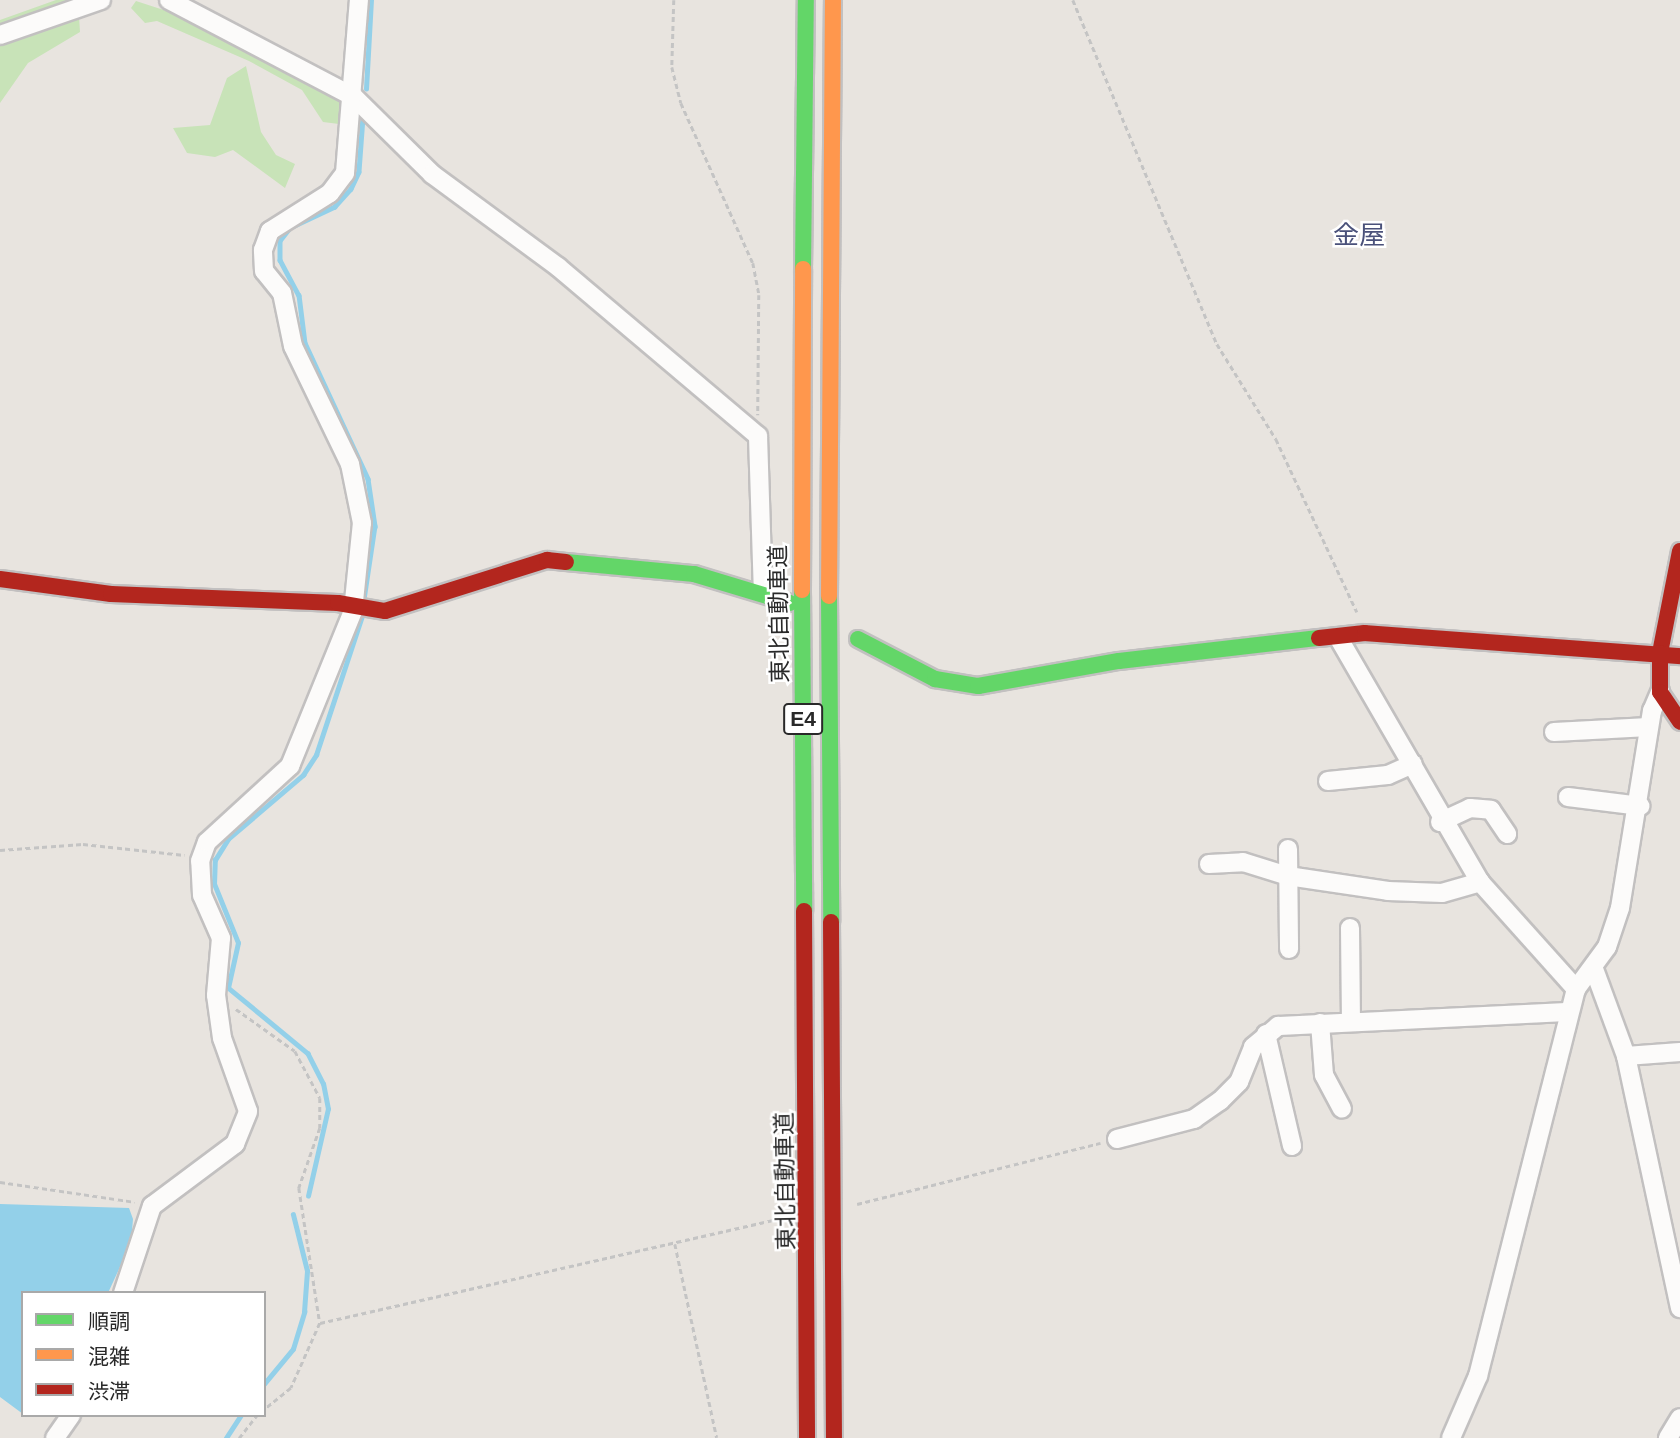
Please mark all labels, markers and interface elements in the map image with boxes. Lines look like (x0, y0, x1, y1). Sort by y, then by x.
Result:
district label: 金屋 (1333, 220, 1385, 252)
street label: 東北自動車道 (764, 545, 794, 683)
road number: E4 (782, 702, 824, 736)
street label: 東北自動車道 (770, 1112, 800, 1250)
legend (21, 1291, 266, 1417)
text: 順調 (88, 1310, 130, 1333)
text: 混雑 (88, 1345, 130, 1368)
text: 渋滞 (88, 1380, 130, 1403)

